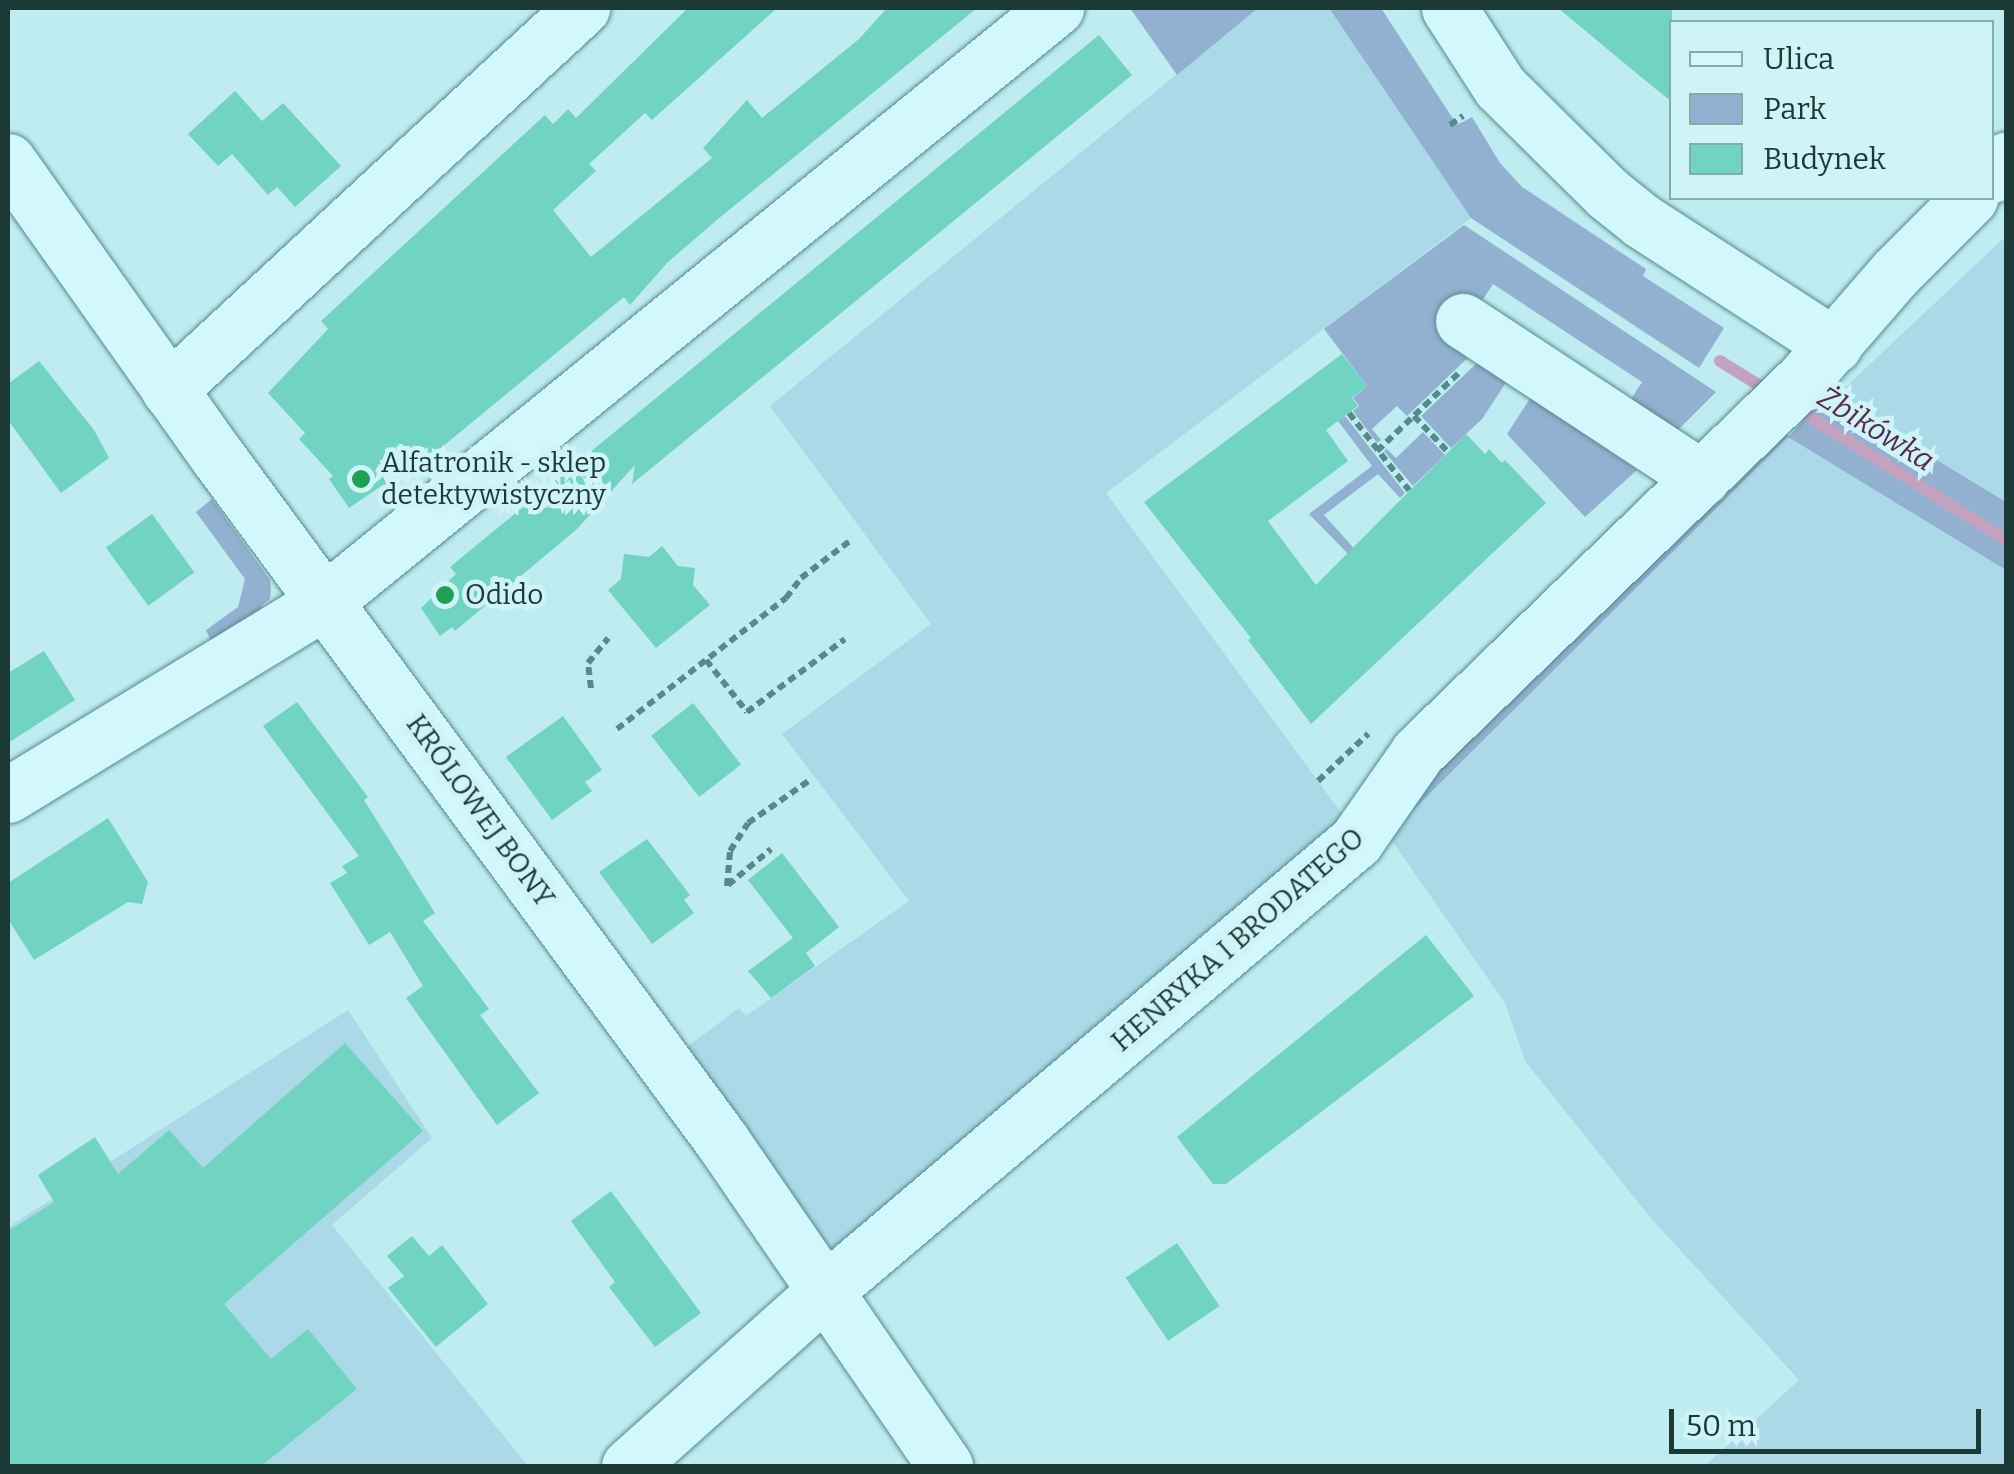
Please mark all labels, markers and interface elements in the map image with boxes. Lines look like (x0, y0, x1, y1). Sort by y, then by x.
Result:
legend (1669, 20, 1994, 200)
text: Ulica (1763, 41, 1834, 77)
text: Park (1763, 91, 1826, 127)
text: Budynek (1763, 141, 1886, 177)
water label: Żbikówka (1811, 379, 1941, 479)
place label: Alfatronik - sklep detektywistyczny (381, 446, 606, 512)
marker: Alfatronik - sklep detektywistyczny (350, 468, 372, 490)
place label: Odido (465, 578, 543, 612)
marker: Odido (434, 584, 456, 606)
street label: KRÓLOWEJ BONY (399, 708, 561, 914)
street label: HENRYKA I BRODATEGO (1105, 821, 1371, 1059)
scale bar (1674, 1389, 1986, 1451)
text: 50 m (1686, 1408, 1756, 1444)

